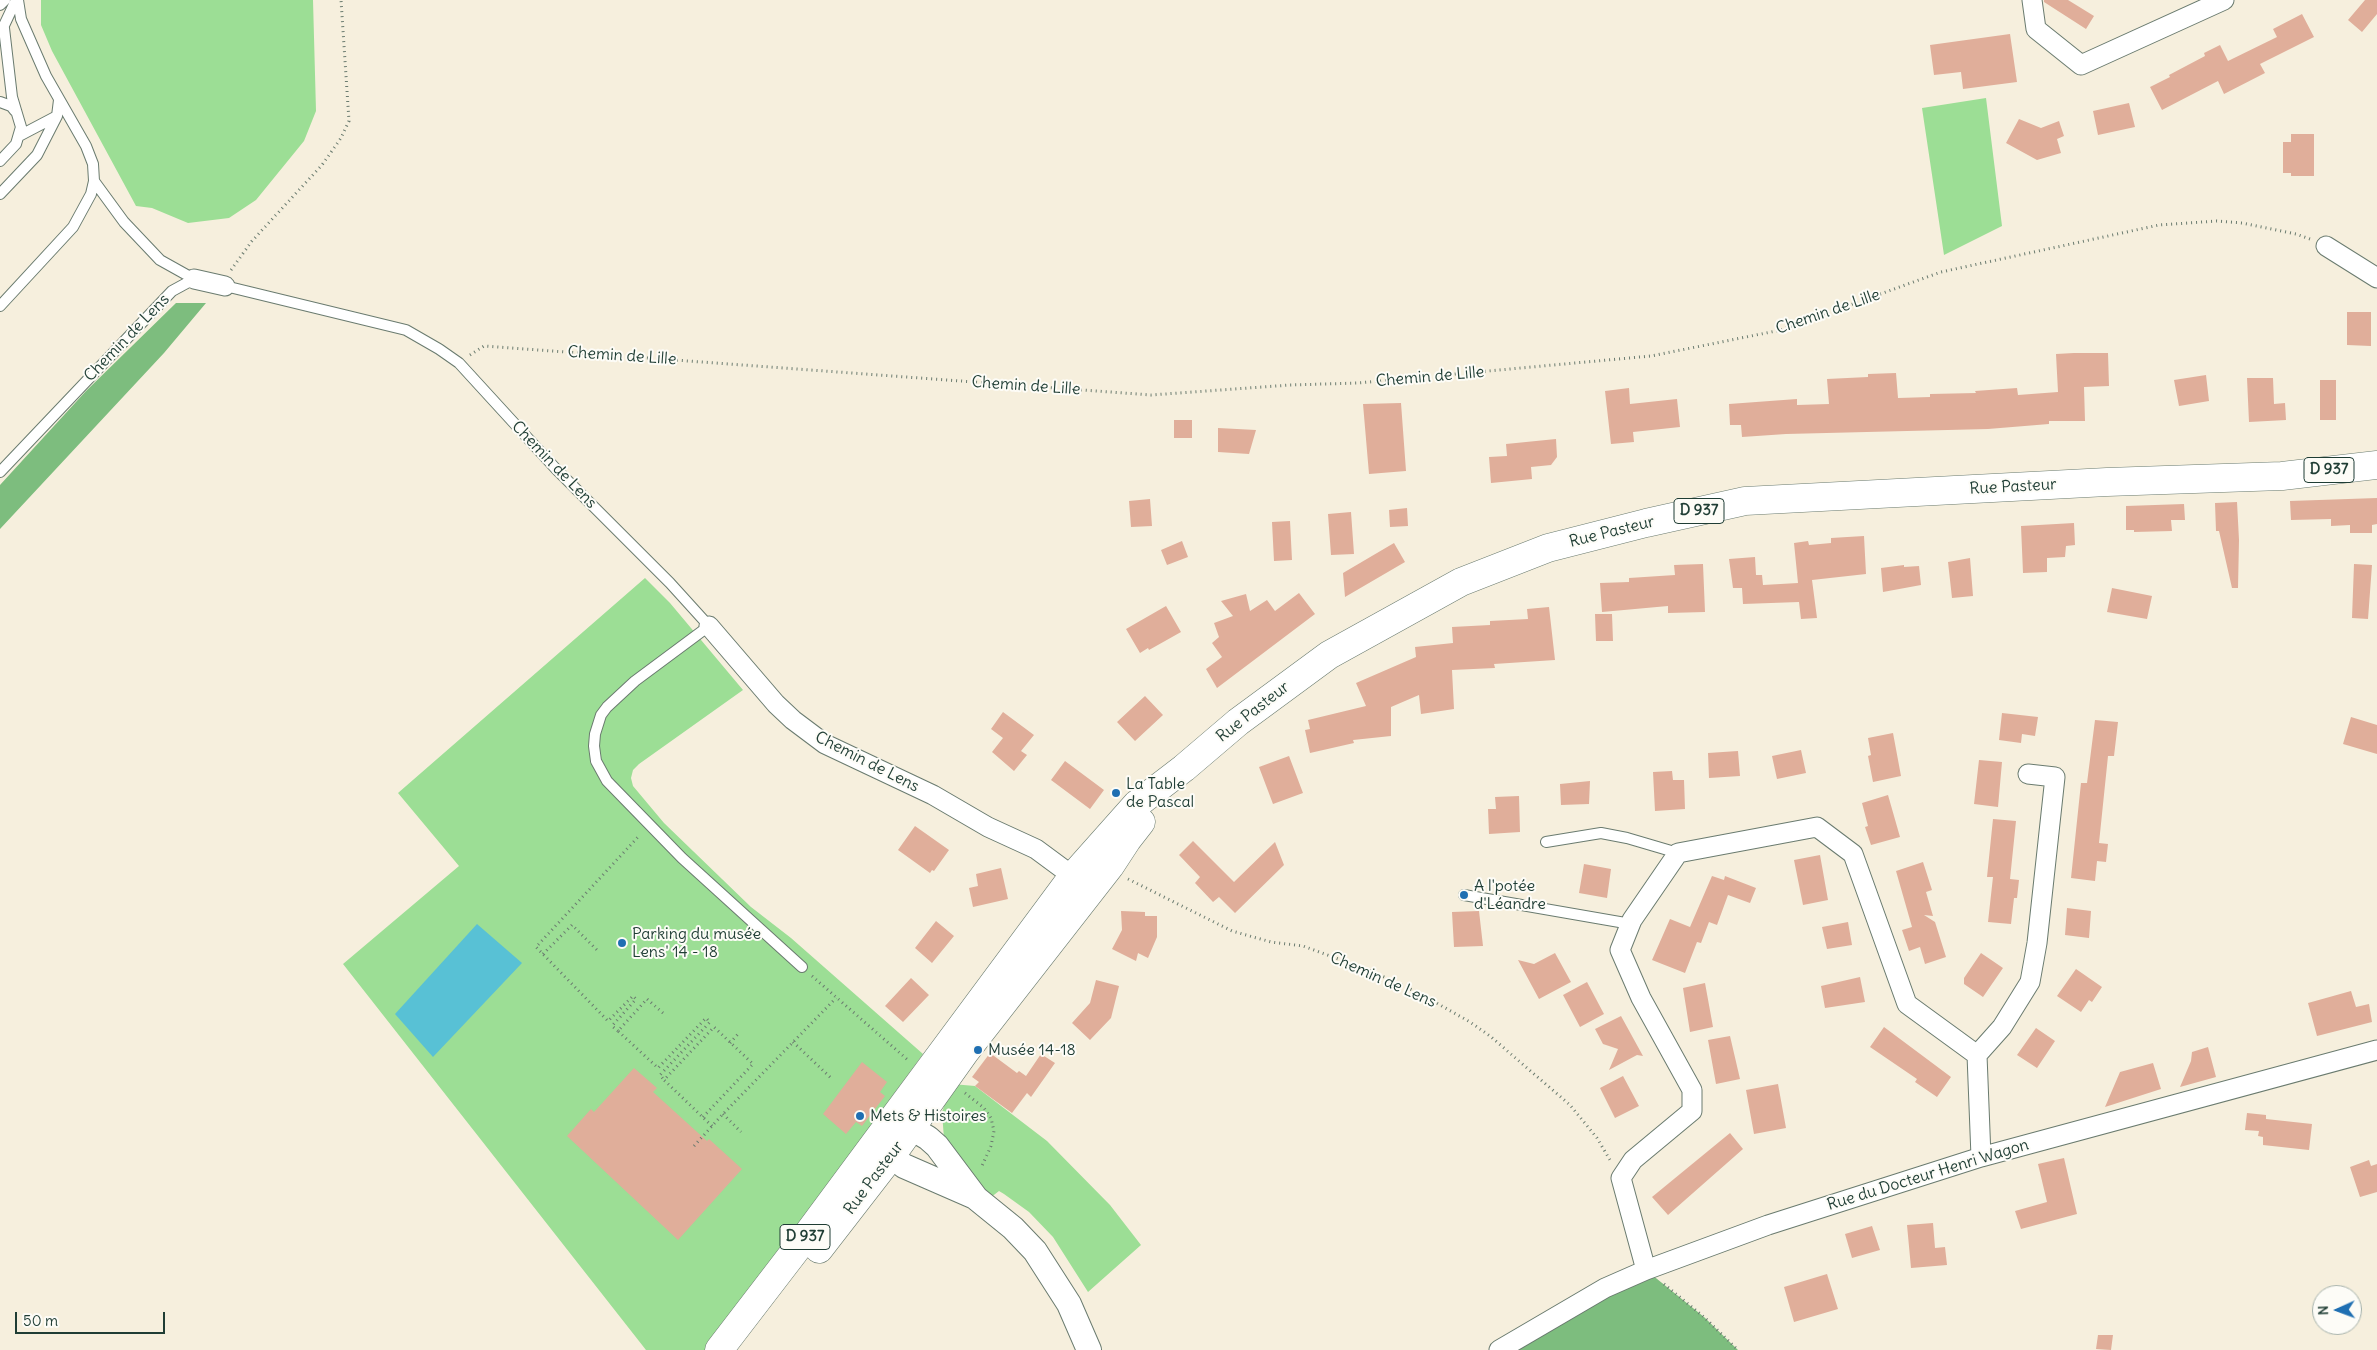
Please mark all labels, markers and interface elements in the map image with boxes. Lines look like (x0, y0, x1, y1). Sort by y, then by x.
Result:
street label: Chemin de Lille (1773, 285, 1883, 339)
street label: Chemin de Lens (80, 290, 174, 386)
street label: Chemin de Lille (567, 343, 677, 369)
street label: Chemin de Lille (1375, 363, 1485, 391)
street label: Chemin de Lille (971, 373, 1081, 399)
street label: Chemin de Lens (507, 417, 601, 513)
road number: D 937 (2304, 458, 2354, 482)
street label: Rue Pasteur (1969, 475, 2057, 499)
road number: D 937 (1674, 498, 1724, 524)
street label: Rue Pasteur (1567, 512, 1657, 552)
street label: Rue Pasteur (1213, 678, 1293, 746)
street label: Chemin de Lens (812, 728, 922, 796)
place label: La Table de Pascal (1126, 774, 1194, 812)
marker: La Table de Pascal (1110, 787, 1122, 799)
place label: A l'potée d'Léandre (1474, 876, 1546, 914)
marker: A l'potée d'Léandre (1458, 889, 1470, 901)
place label: Parking du musée Lens' 14 - 18 (632, 924, 761, 962)
marker: Parking du musée Lens' 14 - 18 (616, 937, 628, 949)
street label: Chemin de Lens (1327, 948, 1439, 1012)
place label: Musée 14-18 (988, 1040, 1076, 1060)
marker: Musée 14-18 (972, 1044, 984, 1056)
place label: Mets & Histoires (870, 1106, 986, 1126)
marker: Mets & Histoires (854, 1110, 866, 1122)
street label: Rue du Docteur Henri Wagon (1825, 1135, 2031, 1215)
street label: Rue Pasteur (840, 1137, 908, 1219)
road number: D 937 (780, 1224, 830, 1250)
north arrow (2312, 1285, 2362, 1335)
scale bar (18, 1302, 168, 1334)
text: N (2314, 1305, 2332, 1316)
text: 50 m (23, 1311, 58, 1330)

